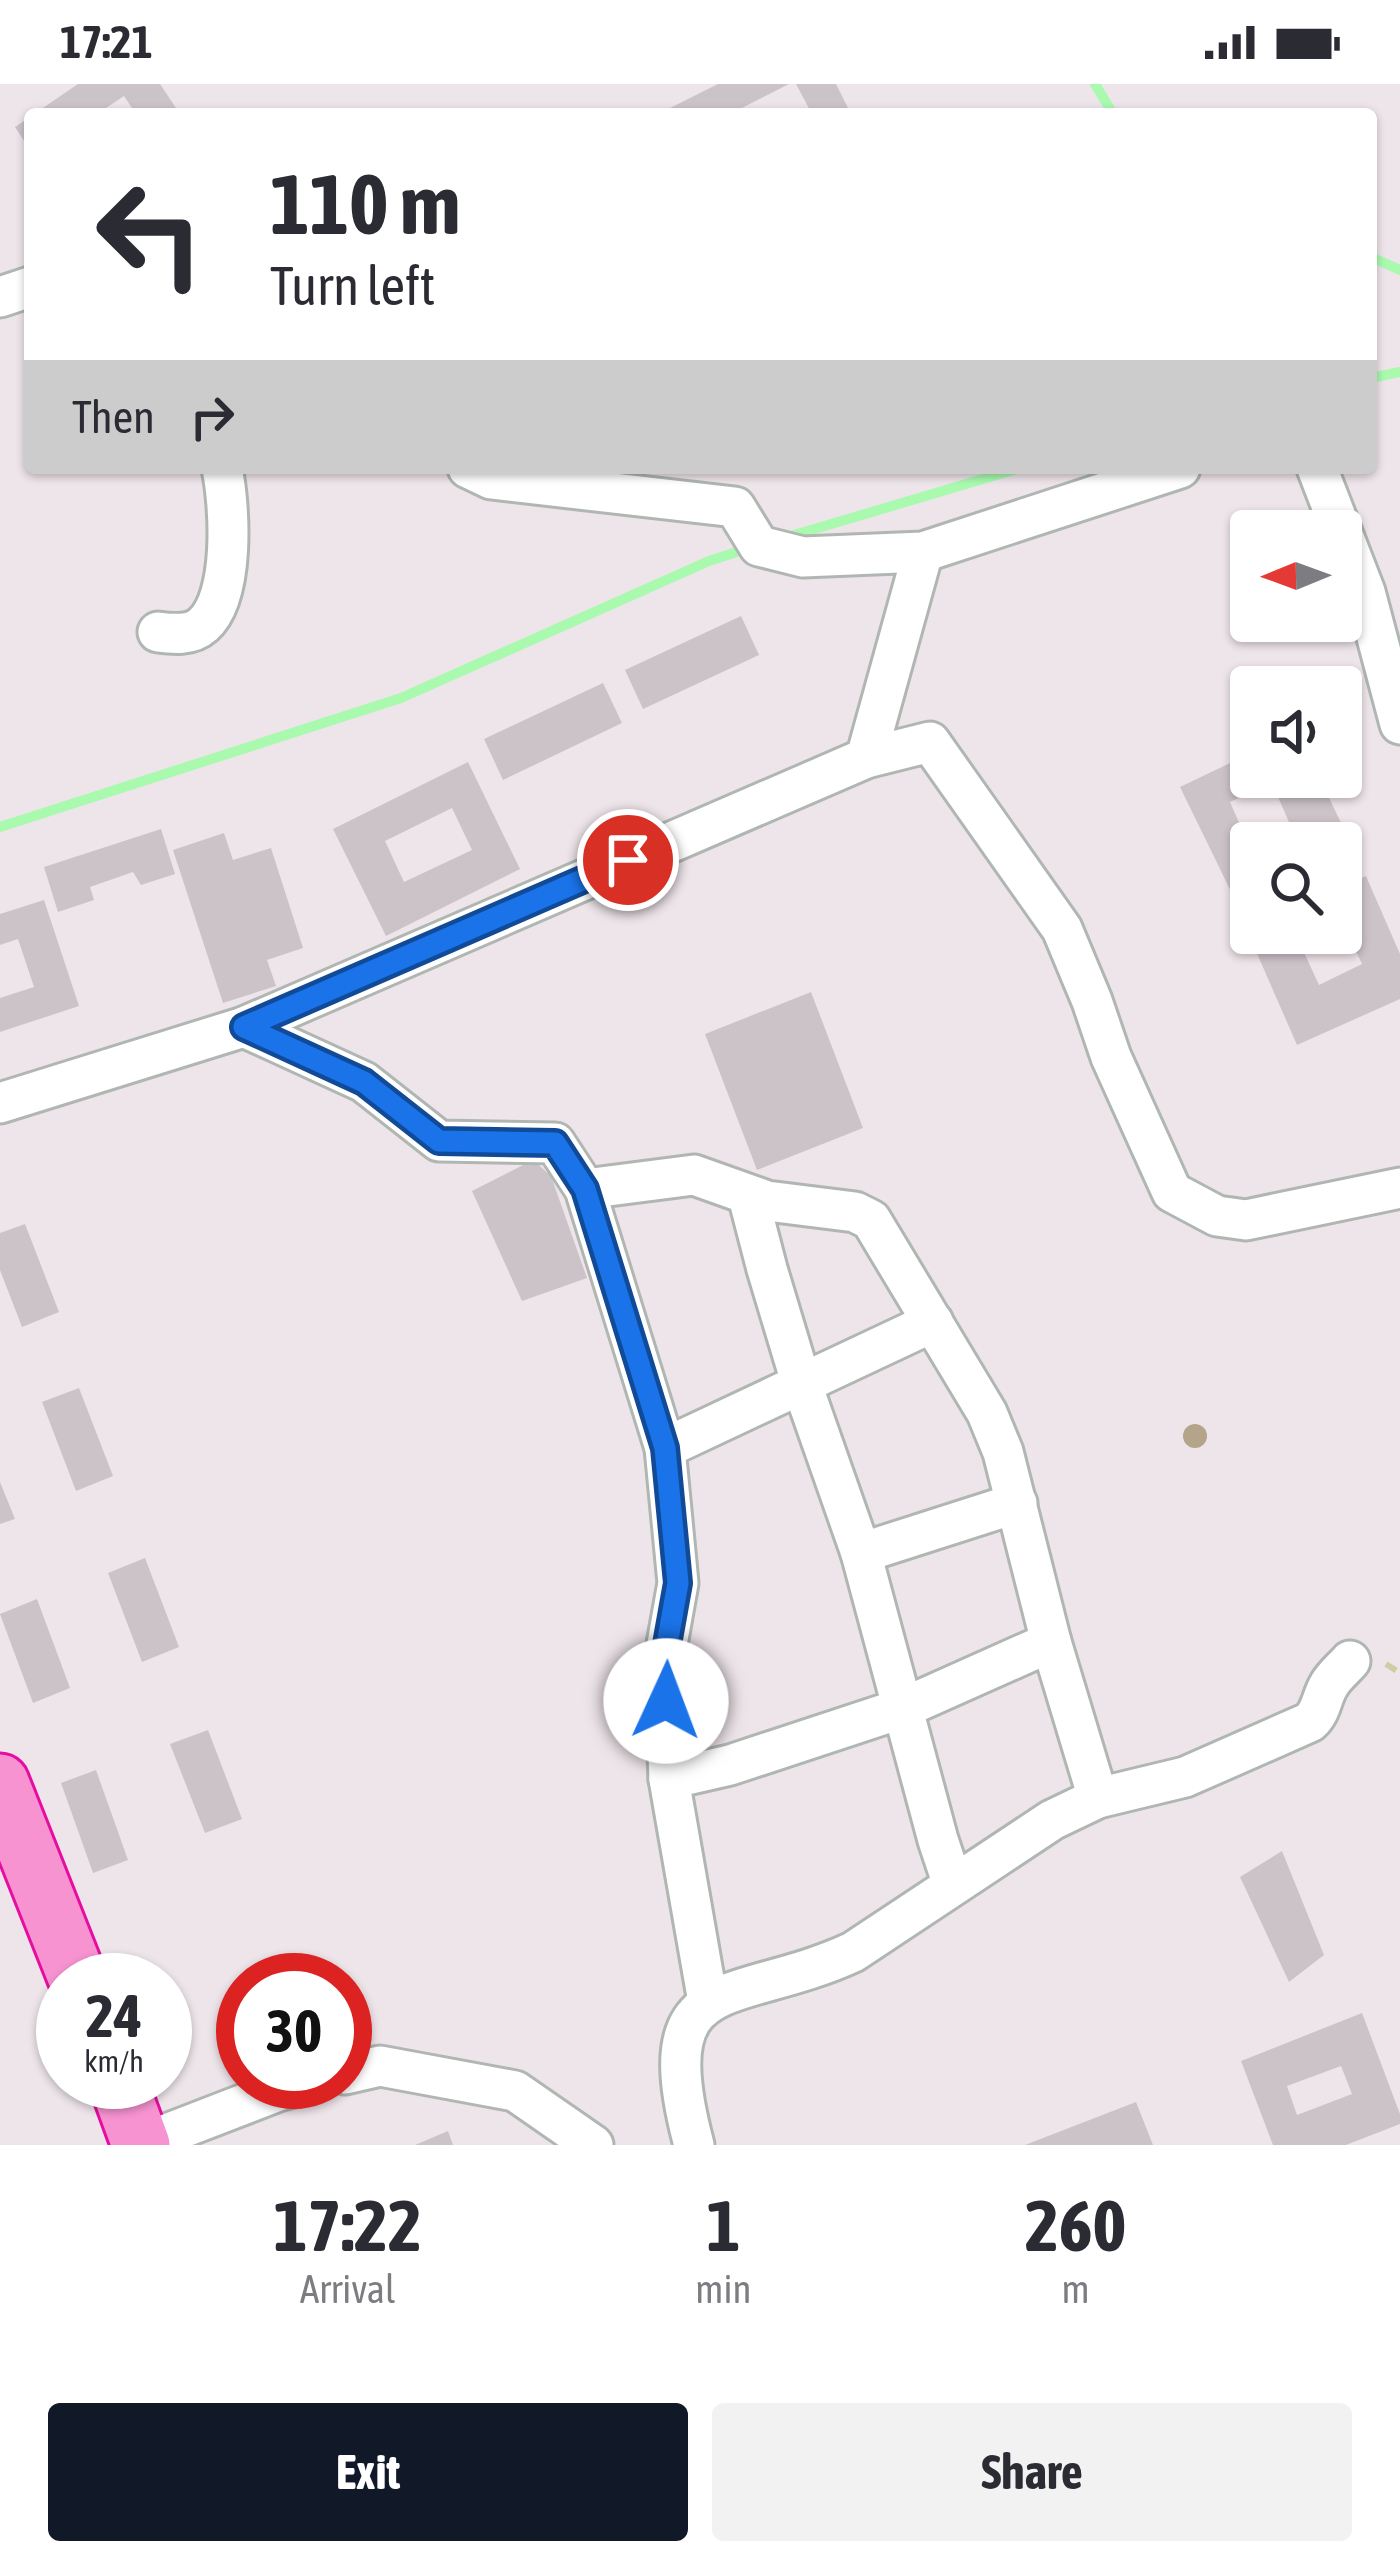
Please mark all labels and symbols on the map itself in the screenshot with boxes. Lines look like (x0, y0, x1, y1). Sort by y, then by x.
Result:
north arrow (1230, 510, 1362, 642)
pin (577, 809, 679, 911)
position arrow (603, 1638, 729, 1764)
speed limit sign: 30 (216, 1953, 372, 2109)

